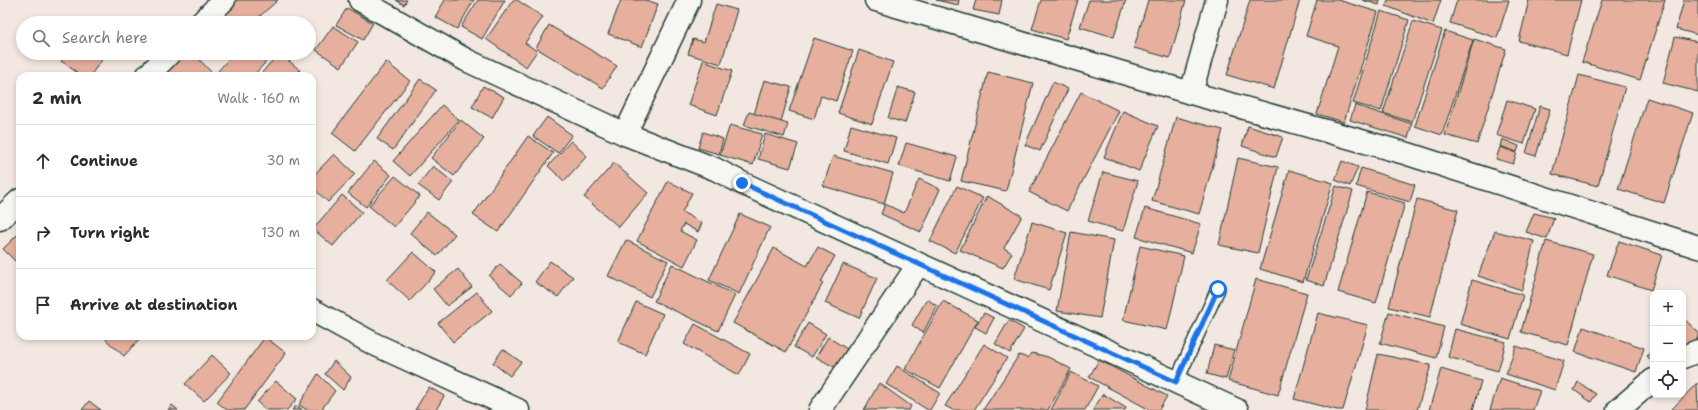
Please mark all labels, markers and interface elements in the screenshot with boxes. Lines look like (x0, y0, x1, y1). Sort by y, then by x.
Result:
search box (16, 16, 316, 60)
icon: search (30, 27, 52, 49)
text: Search here (62, 28, 148, 48)
text: 2 min (32, 87, 82, 109)
text: Walk · 160 m (218, 90, 300, 107)
icon: ahead (32, 150, 54, 172)
text: Continue (70, 151, 138, 171)
text: 30 m (266, 152, 300, 169)
route end (733, 174, 751, 192)
icon: right (32, 222, 54, 244)
text: Turn right (70, 223, 150, 243)
text: 130 m (262, 224, 300, 241)
route start (1209, 280, 1227, 298)
map controls (1650, 290, 1686, 398)
button: + (1650, 290, 1686, 326)
icon: arrive (32, 294, 54, 316)
text: Arrive at destination (70, 295, 238, 315)
button: − (1650, 326, 1686, 362)
button: locate (1650, 362, 1686, 398)

